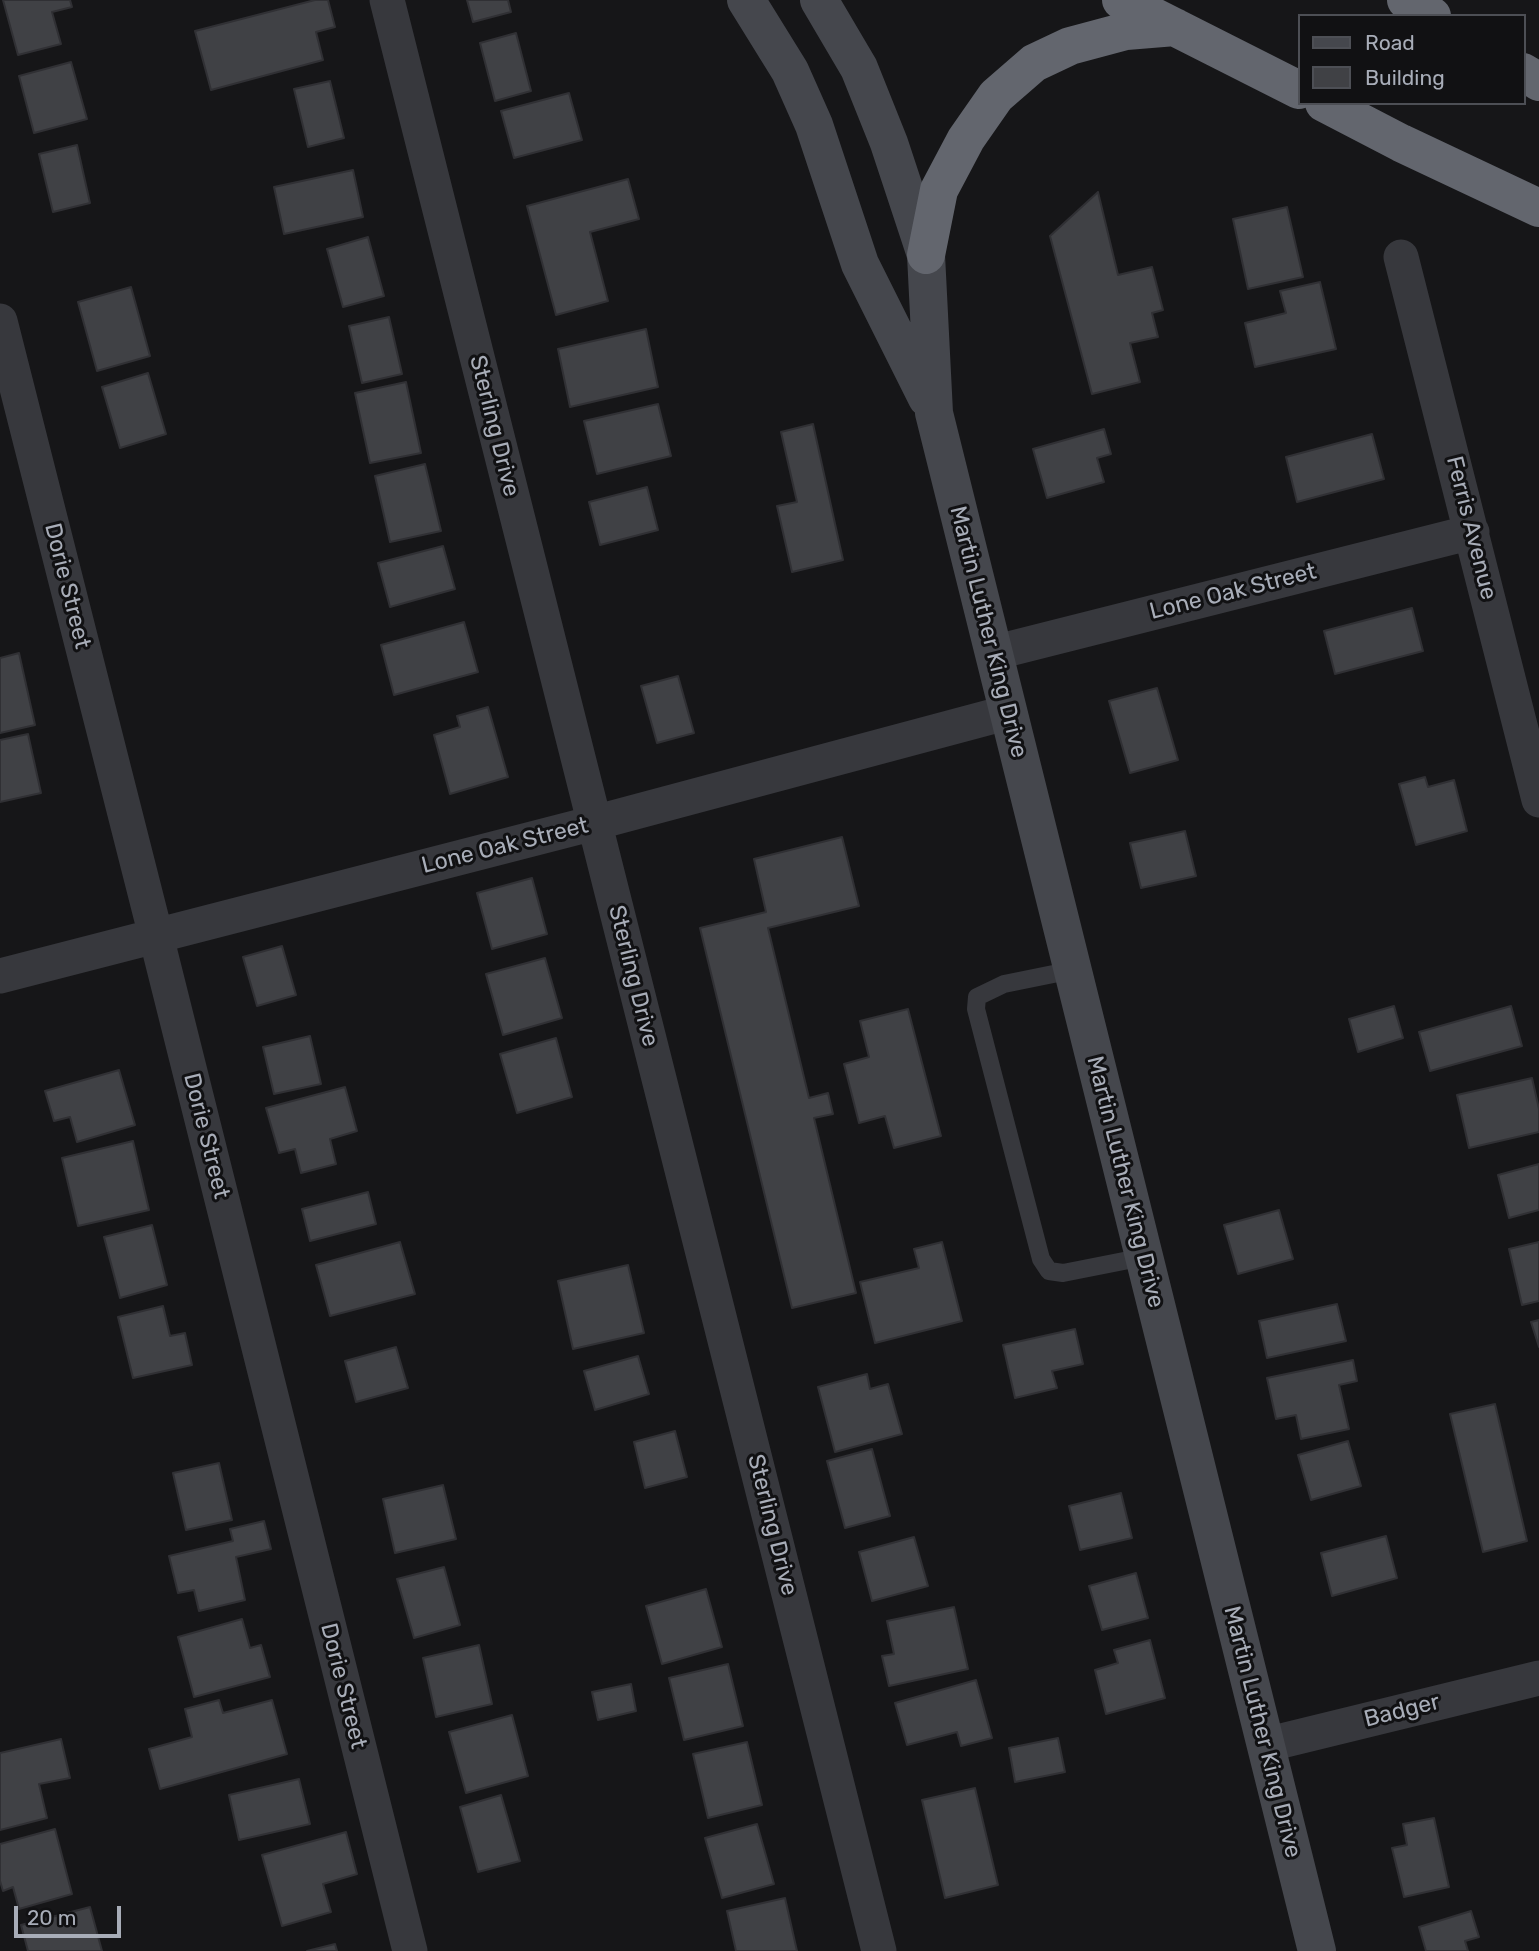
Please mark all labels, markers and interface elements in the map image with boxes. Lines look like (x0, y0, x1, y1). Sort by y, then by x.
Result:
legend (1298, 14, 1525, 105)
text: Road (1365, 30, 1415, 55)
text: Building (1365, 65, 1445, 90)
street label: Sterling Drive (463, 352, 525, 500)
street label: Ferris Avenue (1440, 453, 1502, 603)
street label: Martin Luther King Drive (943, 503, 1033, 761)
street label: Dorie Street (38, 520, 96, 652)
street label: Lone Oak Street (1147, 558, 1319, 626)
street label: Lone Oak Street (419, 812, 591, 880)
street label: Sterling Drive (602, 902, 664, 1050)
street label: Martin Luther King Drive (1080, 1053, 1170, 1311)
street label: Dorie Street (177, 1070, 235, 1202)
street label: Sterling Drive (741, 1451, 803, 1599)
street label: Martin Luther King Drive (1217, 1603, 1307, 1861)
street label: Dorie Street (314, 1620, 372, 1752)
street label: Badger (1361, 1688, 1443, 1734)
scale bar (18, 1892, 124, 1936)
text: 20 m (27, 1905, 76, 1930)

